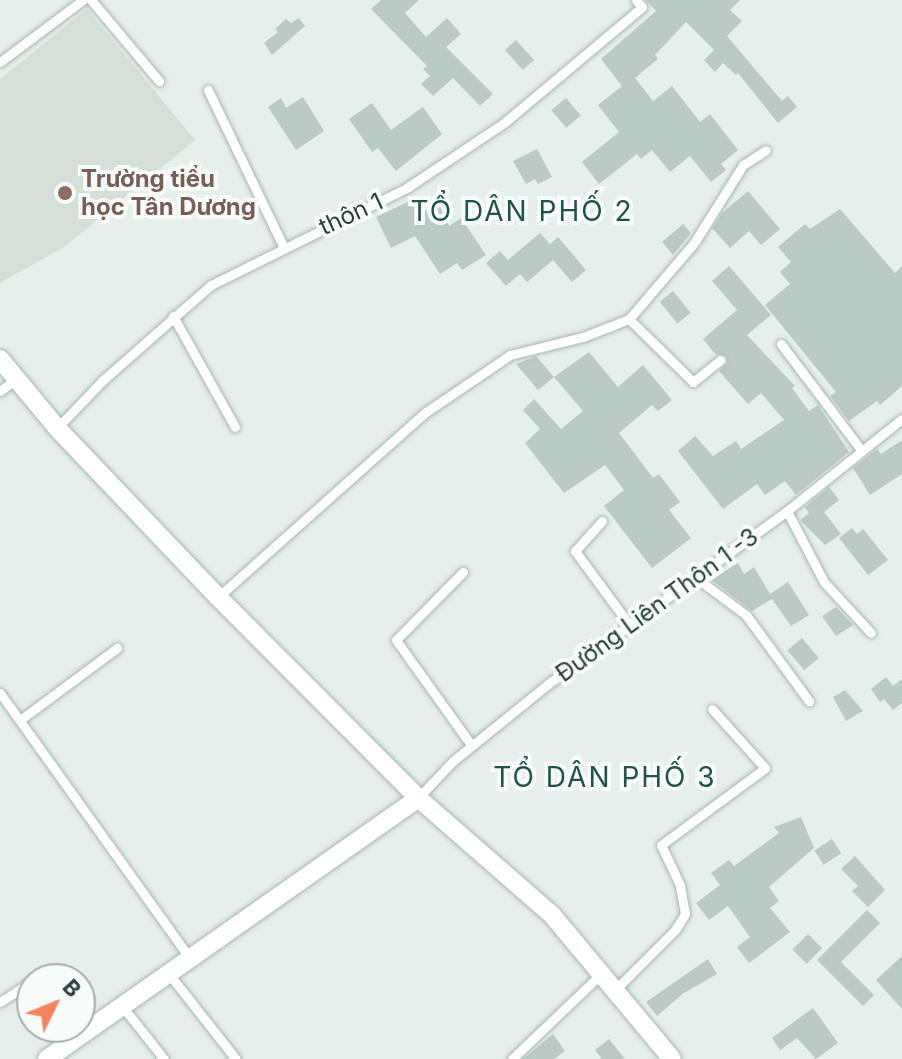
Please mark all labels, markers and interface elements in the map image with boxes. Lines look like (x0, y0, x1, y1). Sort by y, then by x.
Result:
place label: Trường tiểu học Tân Dương (81, 165, 256, 221)
marker: Trường tiểu học Tân Dương (56, 184, 74, 202)
street label: thôn 1 (314, 187, 388, 241)
district label: TỔ DÂN PHỐ 2 (410, 194, 634, 228)
street label: Đường Liên Thôn 1 -3 (550, 522, 764, 688)
district label: TỔ DÂN PHỐ 3 (493, 760, 717, 794)
north arrow (16, 963, 96, 1043)
text: B (58, 974, 87, 1002)

